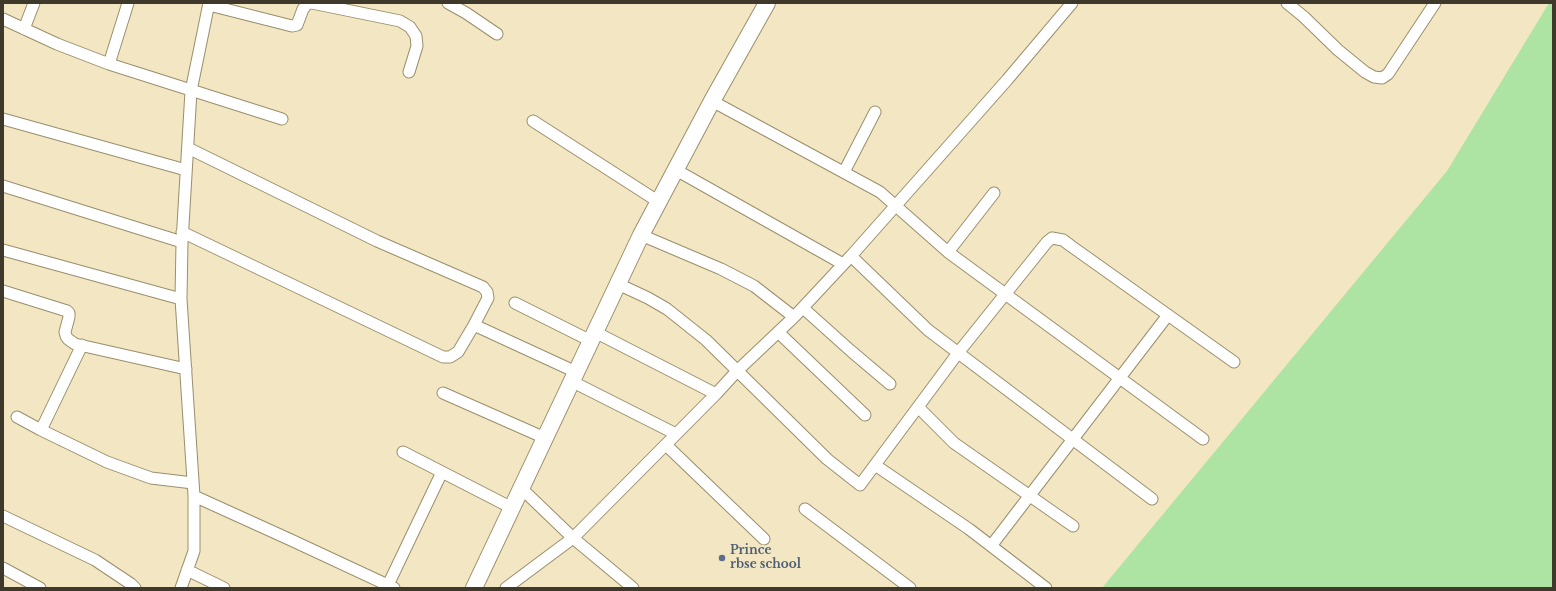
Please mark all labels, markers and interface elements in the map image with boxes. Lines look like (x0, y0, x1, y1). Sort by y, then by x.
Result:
place label: Prince rbse school (730, 544, 801, 572)
marker: Prince rbse school (717, 553, 727, 563)

